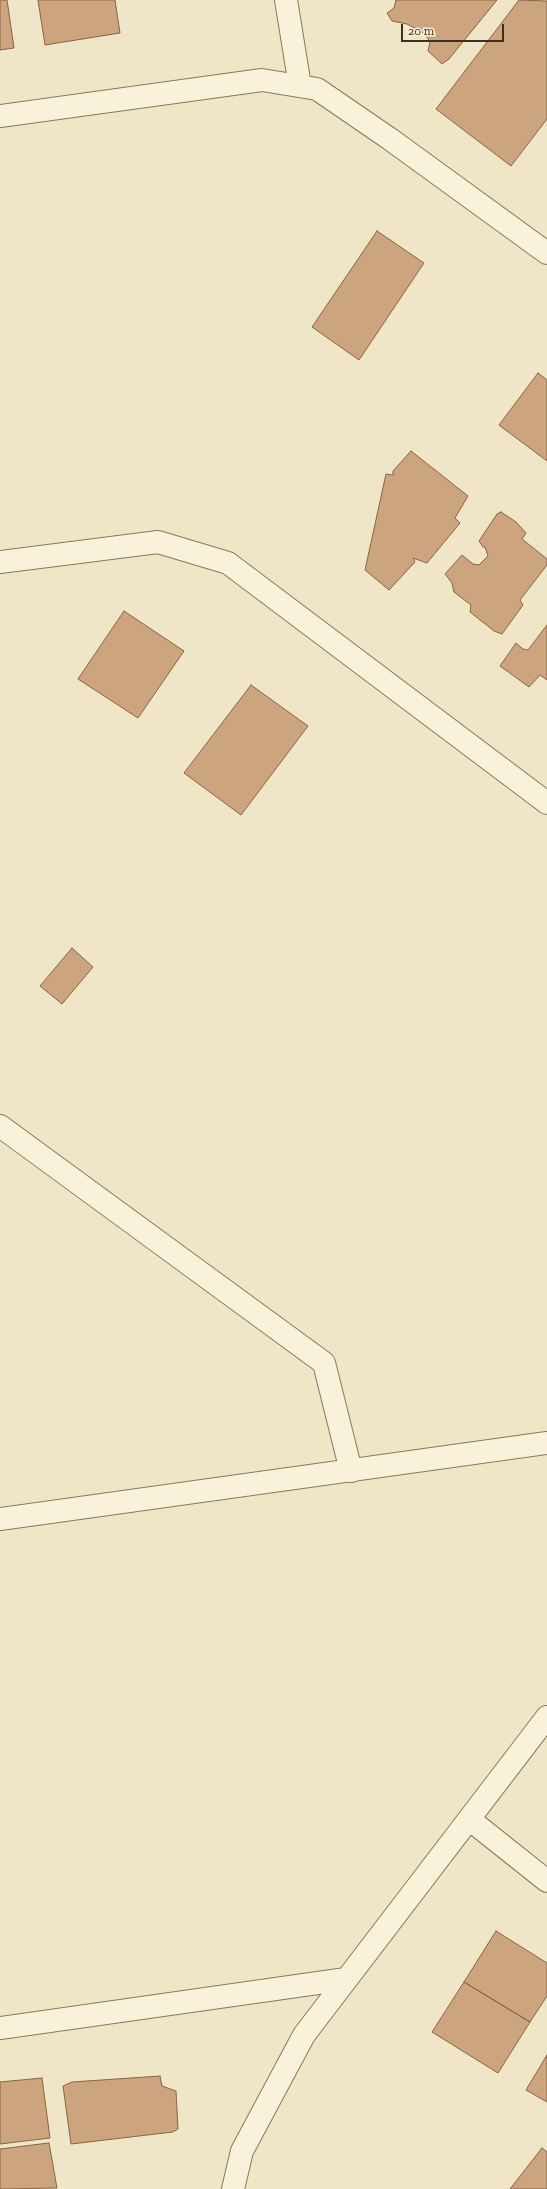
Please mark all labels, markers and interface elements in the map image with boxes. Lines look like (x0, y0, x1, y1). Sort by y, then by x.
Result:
scale bar (403, 16, 506, 42)
text: 20 m (408, 24, 434, 38)

